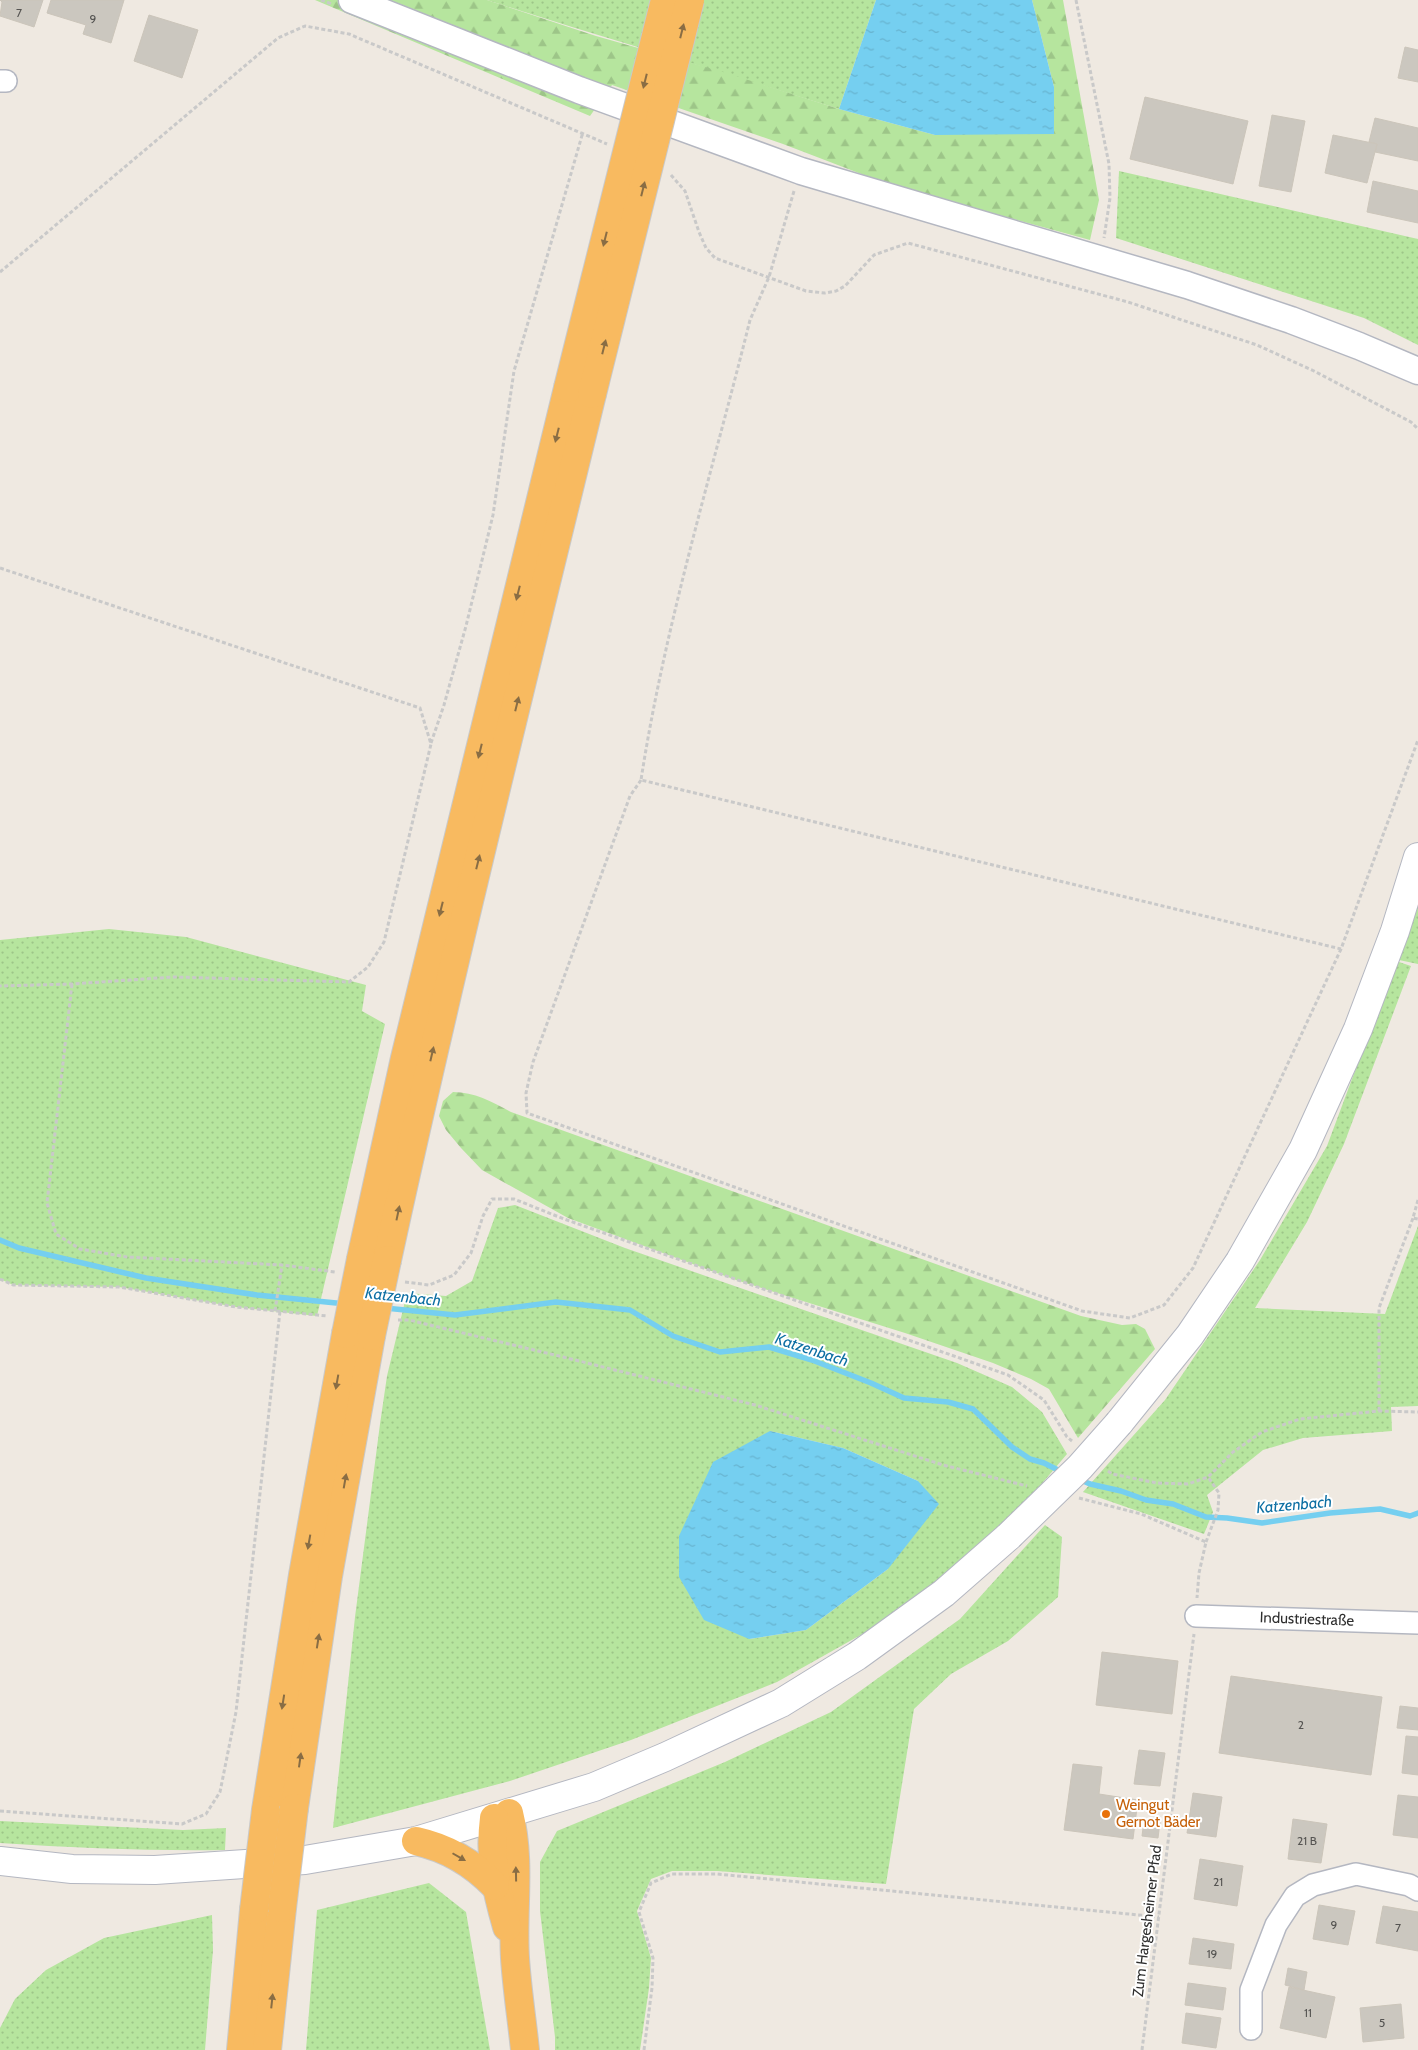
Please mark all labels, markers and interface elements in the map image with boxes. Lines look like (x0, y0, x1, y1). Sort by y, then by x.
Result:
house number: 7 (16, 5, 22, 20)
house number: 9 (90, 11, 97, 26)
one-way arrow (679, 24, 687, 39)
one-way arrow (640, 74, 648, 89)
one-way arrow (639, 182, 647, 197)
one-way arrow (601, 231, 609, 246)
one-way arrow (600, 339, 608, 354)
one-way arrow (553, 427, 561, 442)
one-way arrow (514, 585, 522, 600)
one-way arrow (513, 696, 521, 711)
one-way arrow (475, 743, 483, 758)
one-way arrow (474, 854, 482, 869)
one-way arrow (437, 901, 445, 916)
one-way arrow (428, 1046, 436, 1061)
one-way arrow (394, 1205, 402, 1220)
water label: Katzenbach (364, 1283, 442, 1310)
water label: Katzenbach (773, 1329, 851, 1370)
one-way arrow (333, 1374, 341, 1390)
one-way arrow (342, 1473, 350, 1489)
water label: Katzenbach (1255, 1492, 1333, 1517)
one-way arrow (304, 1534, 312, 1550)
street label: Industriestraße (1259, 1608, 1355, 1630)
one-way arrow (314, 1633, 322, 1649)
one-way arrow (279, 1695, 287, 1711)
house number: 2 (1298, 1717, 1304, 1732)
one-way arrow (297, 1751, 305, 1767)
place label: Weingut Gernot Bäder (1116, 1796, 1201, 1831)
marker: Weingut Gernot Bäder (1100, 1808, 1112, 1820)
house number: 21 B (1297, 1833, 1317, 1848)
street label: Zum Hargesheimer Pfad (1129, 1844, 1165, 1998)
one-way arrow (452, 1853, 467, 1861)
one-way arrow (512, 1866, 520, 1882)
house number: 21 (1213, 1874, 1223, 1889)
house number: 9 (1331, 1917, 1338, 1932)
house number: 7 (1395, 1920, 1401, 1935)
house number: 19 (1207, 1946, 1218, 1961)
one-way arrow (268, 1993, 276, 2009)
house number: 11 (1304, 2005, 1312, 2020)
house number: 5 (1379, 2015, 1385, 2030)

